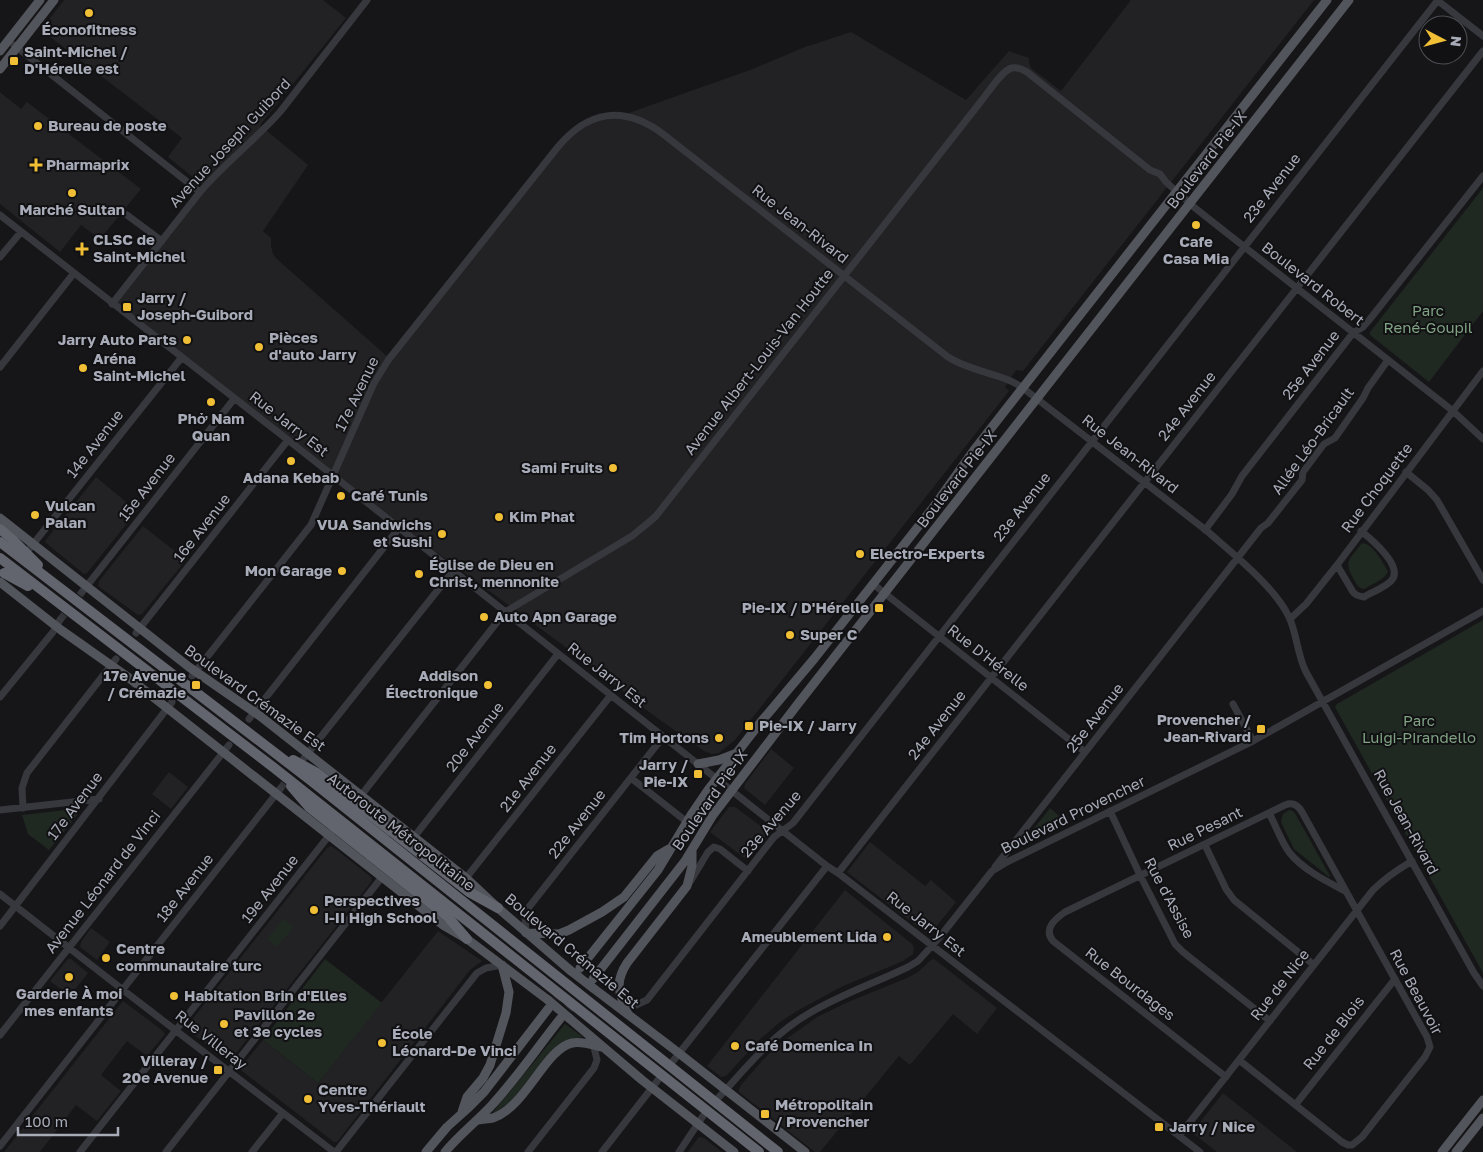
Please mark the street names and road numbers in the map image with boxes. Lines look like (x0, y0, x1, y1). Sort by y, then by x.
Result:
street label: Avenue Joseph Guibord (165, 74, 294, 211)
street label: Boulevard Pie-IX (1162, 107, 1250, 212)
street label: 23e Avenue (1239, 149, 1304, 226)
street label: Rue Jean-Rivard (749, 180, 852, 266)
street label: Boulevard Robert (1259, 238, 1369, 329)
street label: Avenue Albert-Louis-Van Houtte (680, 264, 837, 458)
street label: 25e Avenue (1278, 326, 1343, 403)
street label: 17e Avenue (330, 353, 382, 434)
street label: 24e Avenue (1153, 367, 1219, 444)
street label: Allée Léo-Bricault (1267, 383, 1357, 498)
street label: Rue Jarry Est (246, 387, 333, 460)
street label: 14e Avenue (62, 405, 127, 481)
street label: Rue Jean-Rivard (1079, 410, 1182, 496)
street label: Boulevard Pie-IX (912, 426, 1000, 531)
street label: Rue Choquette (1337, 439, 1416, 536)
street label: 15e Avenue (114, 449, 179, 524)
street label: 23e Avenue (989, 468, 1054, 545)
street label: 16e Avenue (169, 489, 234, 565)
street label: Rue D'Hérelle (945, 620, 1033, 695)
street label: Rue Jarry Est (564, 638, 651, 711)
street label: Boulevard Crémazie Est (182, 640, 330, 754)
street label: 25e Avenue (1062, 679, 1127, 756)
street label: 24e Avenue (903, 686, 969, 763)
street label: 20e Avenue (441, 698, 507, 775)
street label: 21e Avenue (495, 740, 560, 815)
street label: Boulevard Pie-IX (668, 745, 751, 853)
street label: Rue Jean-Rivard (1371, 766, 1443, 877)
street label: 17e Avenue (43, 768, 106, 843)
street label: Autoroute Métropolitaine (324, 768, 479, 894)
street label: Boulevard Provencher (997, 771, 1148, 857)
street label: 22e Avenue (544, 785, 609, 862)
street label: 23e Avenue (736, 786, 804, 861)
street label: Rue Pesant (1164, 802, 1245, 854)
street label: Avenue Léonard de Vinci (41, 806, 164, 956)
street label: 18e Avenue (152, 849, 217, 925)
street label: 19e Avenue (237, 850, 302, 926)
street label: Rue d'Assise (1141, 854, 1199, 941)
street label: Rue Jarry Est (883, 887, 970, 960)
street label: Boulevard Crémazie Est (502, 889, 643, 1012)
street label: Rue Bourdages (1082, 943, 1179, 1024)
street label: Rue de Nice (1246, 945, 1313, 1024)
street label: Rue Beauvoir (1387, 945, 1447, 1038)
street label: Rue de Blois (1299, 992, 1368, 1073)
street label: Rue Villeray (172, 1006, 251, 1073)

